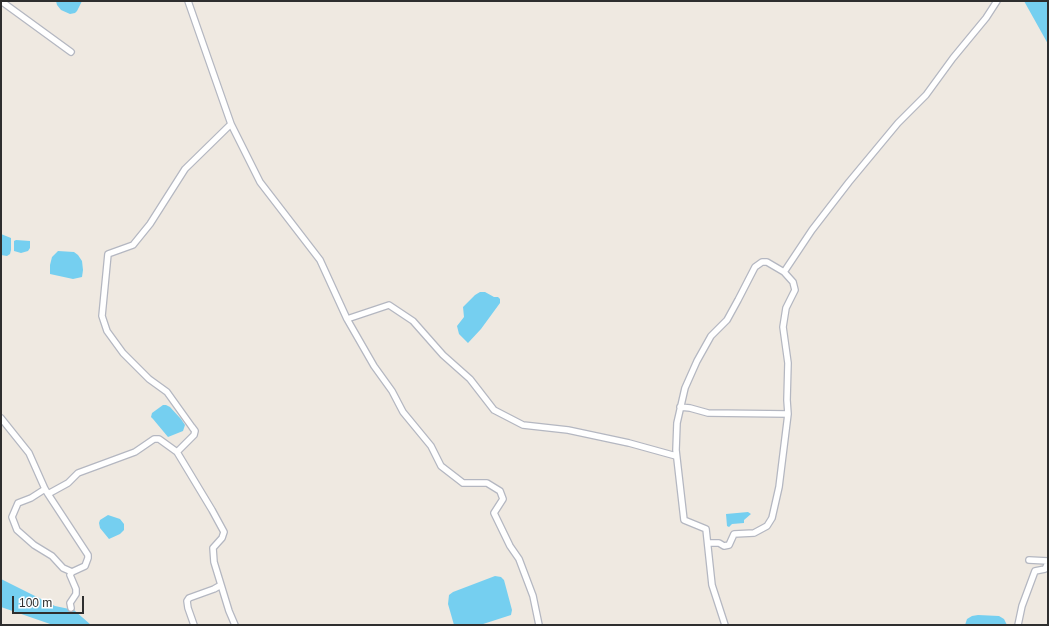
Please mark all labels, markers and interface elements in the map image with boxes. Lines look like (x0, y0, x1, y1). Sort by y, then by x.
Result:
scale bar (14, 588, 86, 614)
text: 100 m (19, 596, 52, 610)

